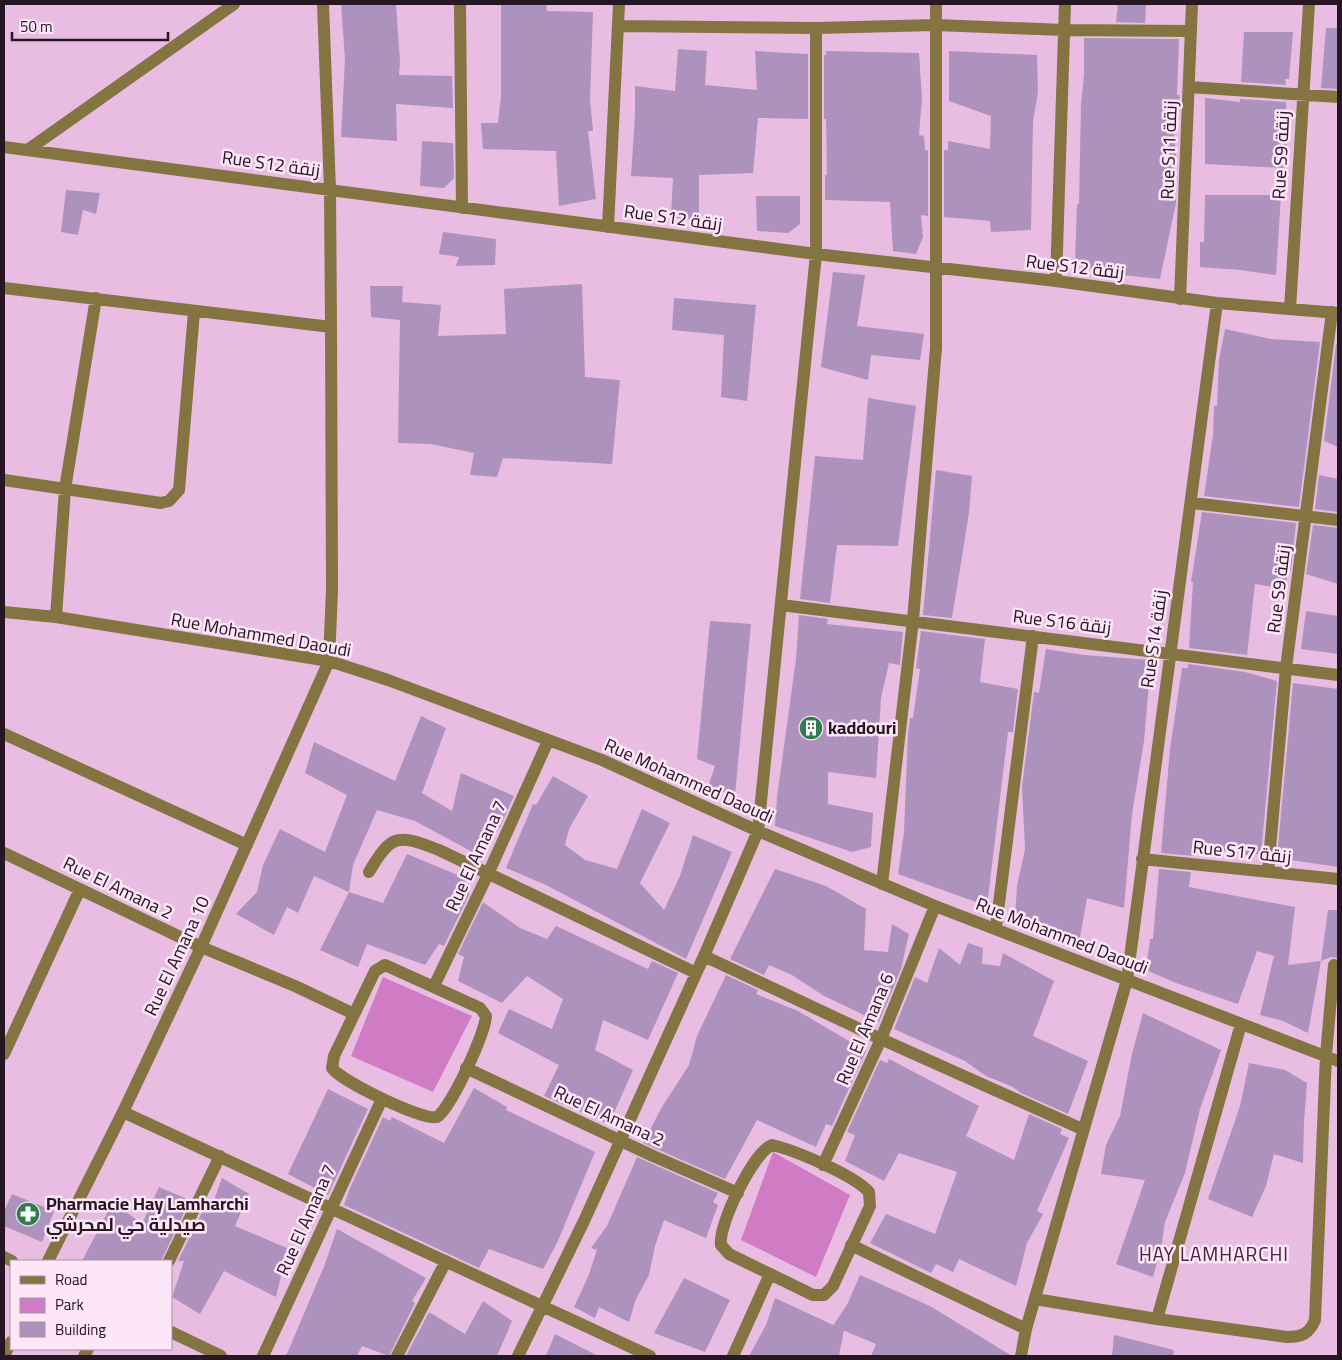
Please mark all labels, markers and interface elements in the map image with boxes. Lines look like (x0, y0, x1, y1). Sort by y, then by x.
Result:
scale bar (12, 10, 169, 42)
text: 50 m (20, 12, 53, 41)
street label: Rue S11 زنقة (1150, 100, 1187, 200)
street label: Rue S9 زنقة (1262, 110, 1299, 200)
street label: Rue S12 زنقة (220, 140, 322, 187)
street label: Rue S12 زنقة (622, 194, 724, 241)
street label: Rue S12 زنقة (1024, 244, 1126, 289)
street label: Rue S9 زنقة (1257, 543, 1300, 635)
street label: Rue S14 زنقة (1130, 588, 1177, 690)
street label: Rue S16 زنقة (1011, 599, 1113, 644)
street label: Rue Mohammed Daoudi (168, 602, 354, 667)
place label: kaddouri (828, 711, 896, 744)
building icon: kaddouri (798, 715, 824, 741)
street label: Rue Mohammed Daoudi (599, 728, 779, 833)
street label: Rue El Amana 7 (435, 795, 516, 917)
street label: Rue S17 زنقة (1191, 830, 1293, 873)
street label: Rue El Amana 2 (57, 847, 179, 929)
street label: Rue Mohammed Daoudi (971, 887, 1153, 984)
street label: Rue El Amana 10 (134, 890, 219, 1021)
street label: Rue El Amana 6 (826, 967, 903, 1090)
street label: Rue El Amana 2 (548, 1075, 670, 1156)
street label: Rue El Amana 7 (266, 1159, 345, 1281)
place label: Pharmacie Hay Lamharchi صيدلية حي لمحرشي (46, 1187, 249, 1241)
pharmacy icon: Pharmacie Hay Lamharchi صيدلية حي لمحرشي (15, 1201, 41, 1227)
district label: HAY LAMHARCHI (1139, 1236, 1289, 1272)
legend (10, 1260, 172, 1350)
text: Road (55, 1265, 88, 1294)
text: Park (55, 1290, 84, 1319)
text: Building (55, 1315, 106, 1344)

